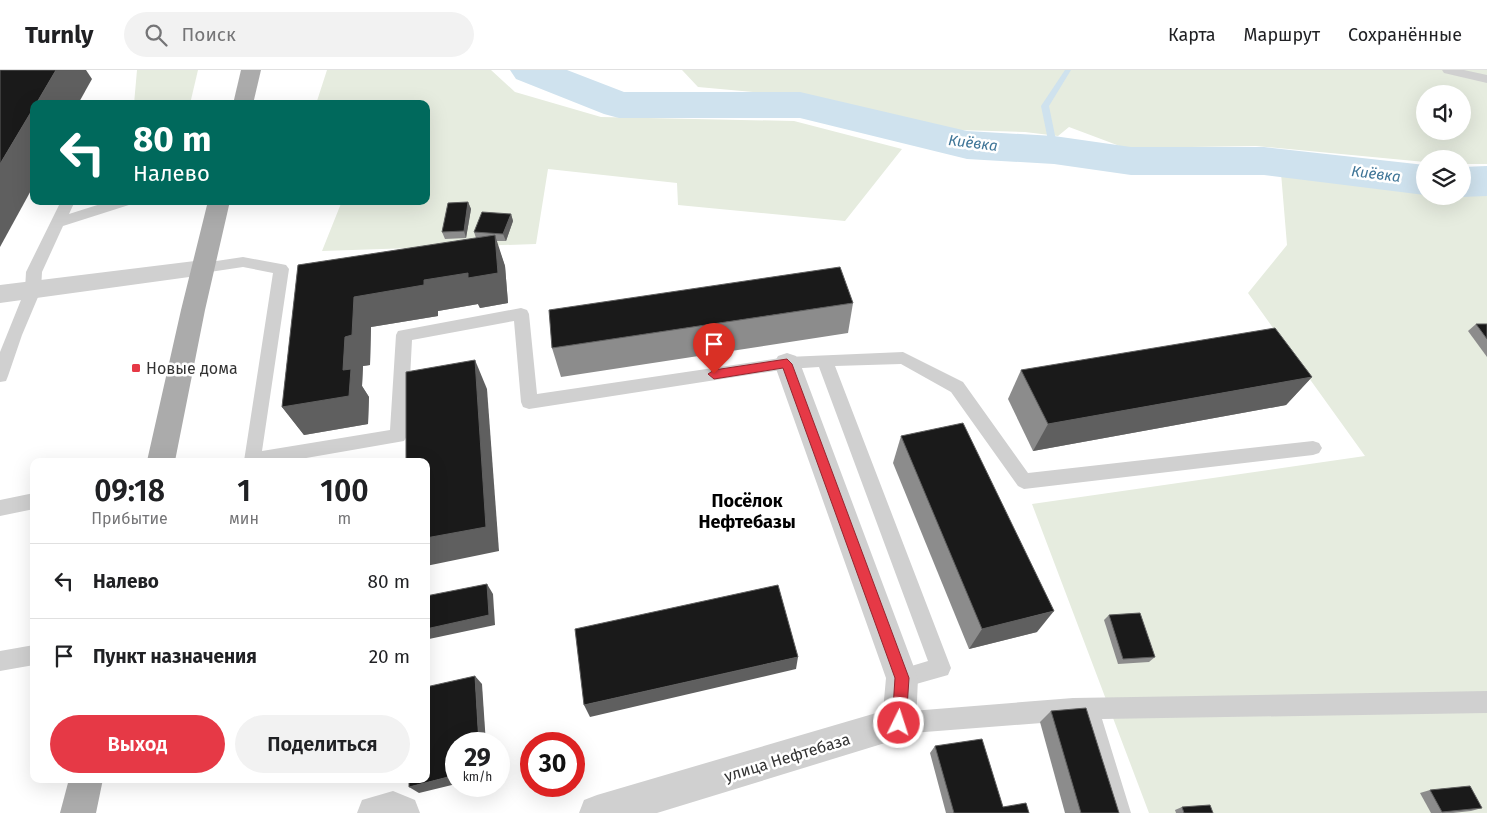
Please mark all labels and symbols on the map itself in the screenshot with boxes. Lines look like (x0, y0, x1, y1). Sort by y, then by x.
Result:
water label: Киёвка (947, 131, 999, 155)
water label: Киёвка (1350, 162, 1402, 186)
pin (693, 323, 735, 374)
place label: Новые дома (146, 359, 238, 378)
marker: Новые дома (130, 362, 142, 374)
district label: Посёлок Нефтебазы (698, 490, 796, 533)
position arrow (872, 696, 924, 748)
street label: улица Нефтебаза (722, 729, 853, 786)
speed limit sign: 30 (520, 732, 585, 797)

